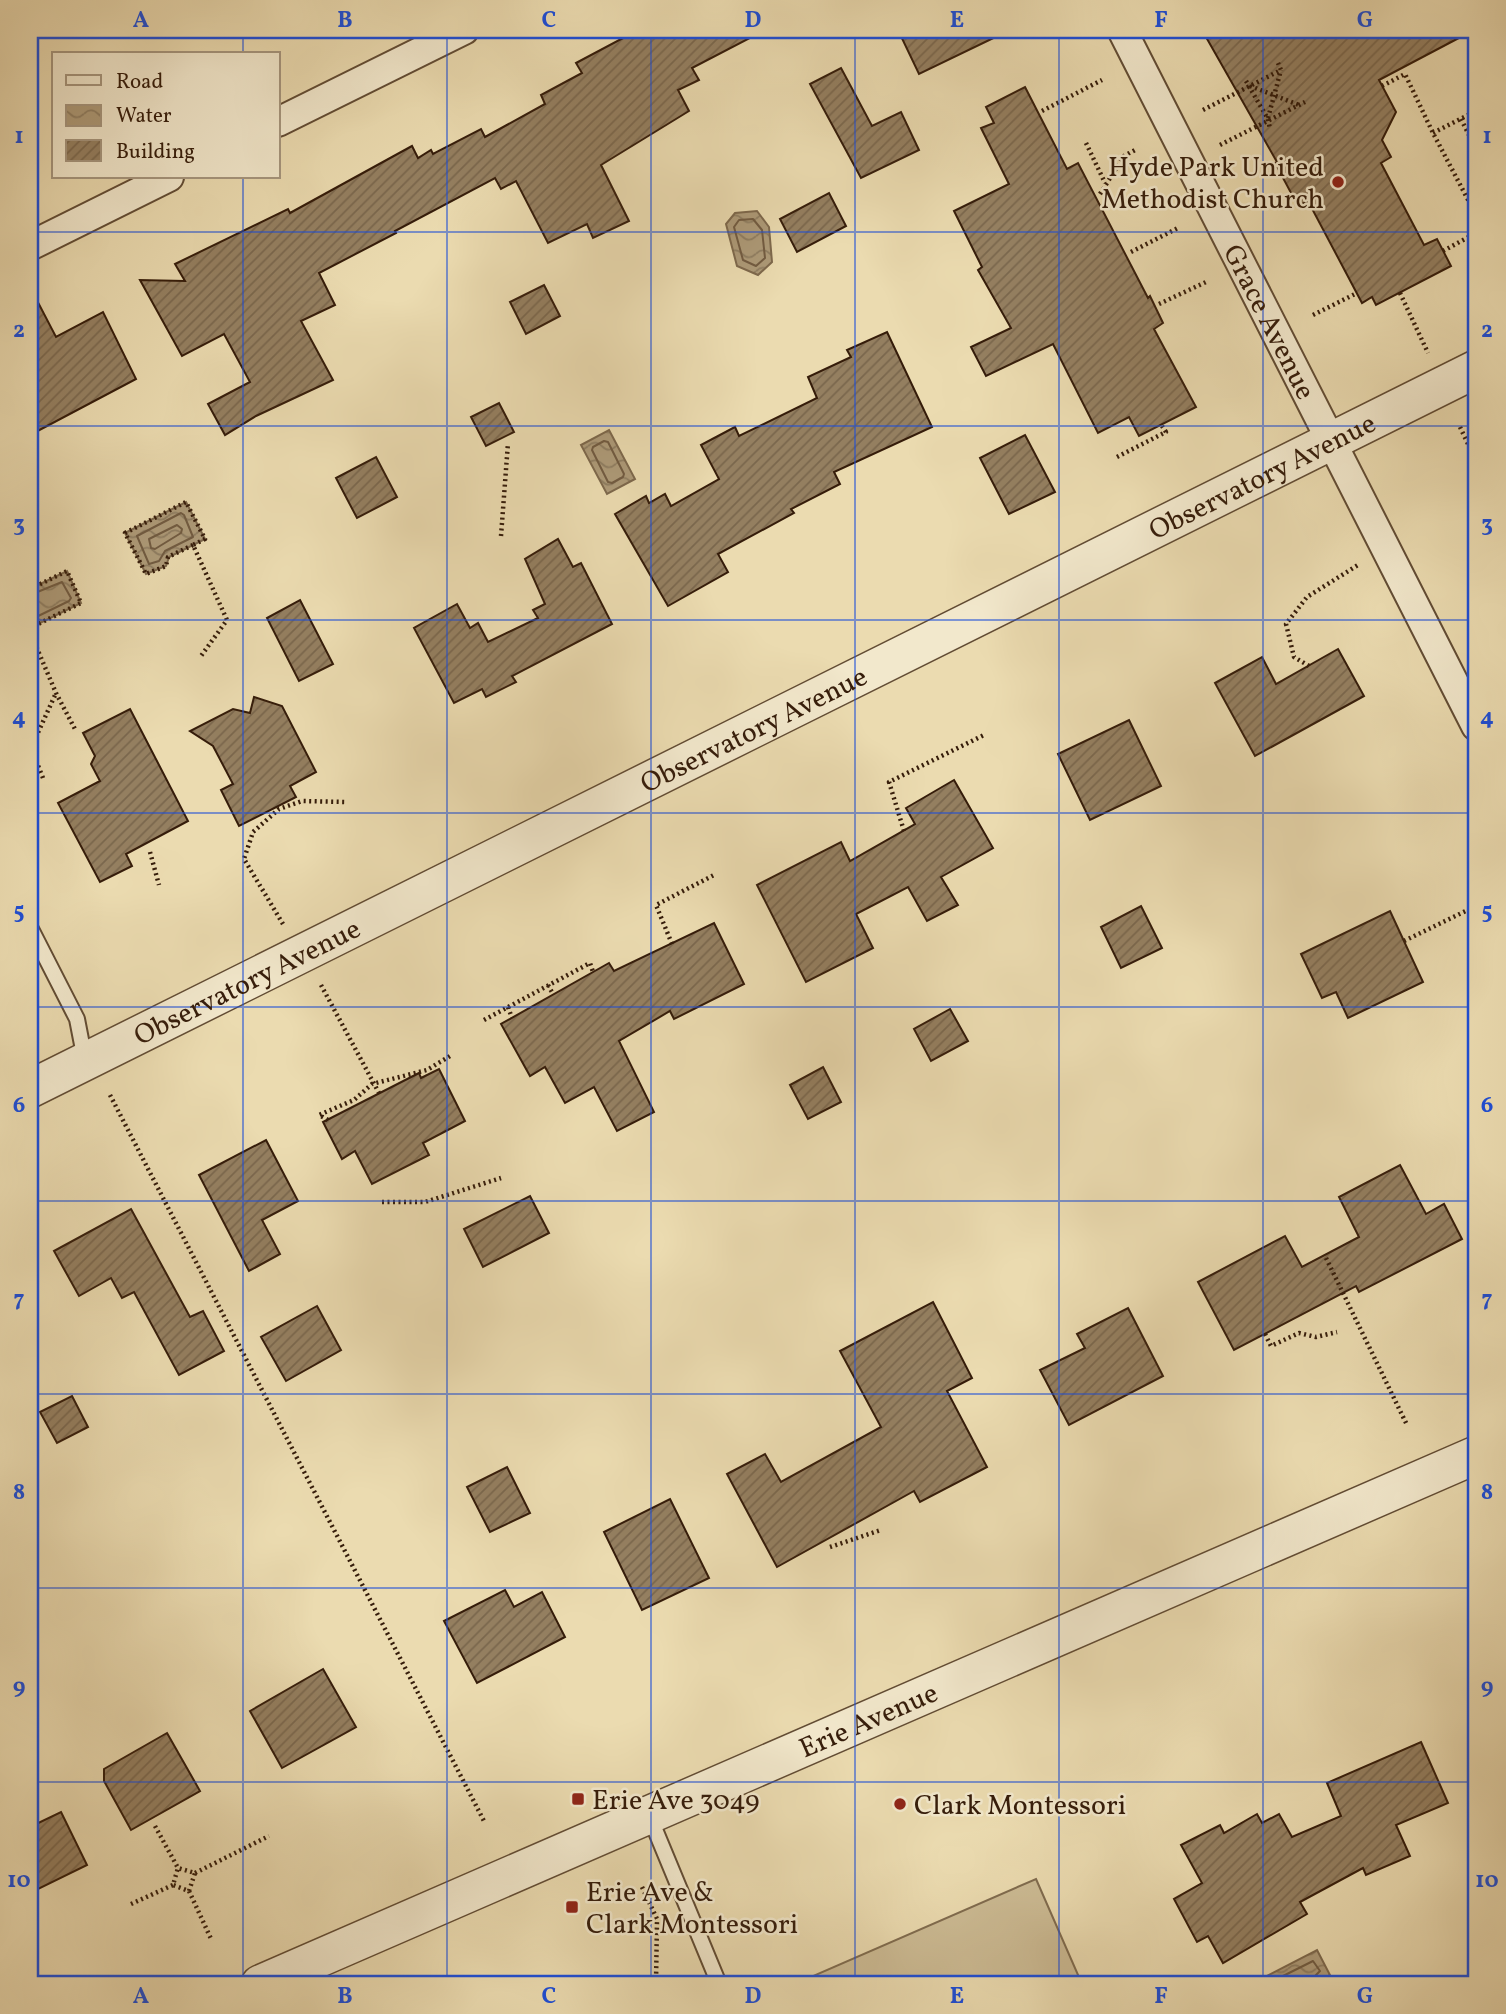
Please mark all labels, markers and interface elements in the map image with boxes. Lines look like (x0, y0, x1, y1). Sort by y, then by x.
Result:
text: A (133, 5, 149, 37)
text: B (337, 5, 353, 37)
text: C (542, 5, 556, 37)
text: D (745, 5, 762, 37)
text: E (950, 5, 964, 37)
text: F (1154, 5, 1168, 37)
text: G (1357, 5, 1373, 37)
legend (52, 52, 280, 178)
text: Road (116, 68, 163, 97)
text: Water (116, 102, 172, 131)
text: 1 (14, 121, 24, 153)
text: 1 (1482, 121, 1492, 153)
text: Building (116, 138, 195, 167)
place label: Hyde Park United Methodist Church (1101, 149, 1324, 220)
marker: Hyde Park United Methodist Church (1330, 174, 1346, 190)
street label: Grace Avenue (1212, 238, 1324, 407)
text: 2 (13, 315, 25, 347)
text: 2 (1481, 315, 1493, 347)
street label: Observatory Avenue (1143, 405, 1383, 551)
text: 3 (13, 509, 25, 541)
text: 3 (1481, 509, 1493, 541)
street label: Observatory Avenue (634, 658, 875, 804)
text: 4 (12, 702, 26, 734)
text: 4 (1480, 702, 1494, 734)
text: 5 (13, 896, 25, 928)
text: 5 (1481, 896, 1493, 928)
street label: Observatory Avenue (128, 910, 368, 1056)
text: 6 (13, 1090, 25, 1122)
text: 6 (1481, 1090, 1493, 1122)
text: 7 (14, 1284, 25, 1316)
text: 7 (1482, 1284, 1493, 1316)
text: 8 (13, 1477, 25, 1509)
text: 8 (1481, 1477, 1493, 1509)
text: 9 (13, 1671, 25, 1703)
text: 9 (1481, 1671, 1493, 1703)
street label: Erie Avenue (794, 1675, 944, 1769)
place label: Erie Ave 3049 (592, 1782, 760, 1821)
place label: Clark Montessori (914, 1787, 1126, 1826)
marker: Erie Ave 3049 (570, 1791, 586, 1807)
marker: Clark Montessori (892, 1796, 908, 1812)
text: 10 (7, 1865, 31, 1897)
text: 10 (1475, 1865, 1499, 1897)
place label: Erie Ave & Clark Montessori (586, 1874, 798, 1945)
marker: Erie Ave & Clark Montessori (564, 1899, 580, 1915)
text: A (133, 1981, 149, 2013)
text: B (337, 1981, 353, 2013)
text: C (542, 1981, 556, 2013)
text: D (745, 1981, 762, 2013)
text: E (950, 1981, 964, 2013)
text: F (1154, 1981, 1168, 2013)
text: G (1357, 1981, 1373, 2013)

